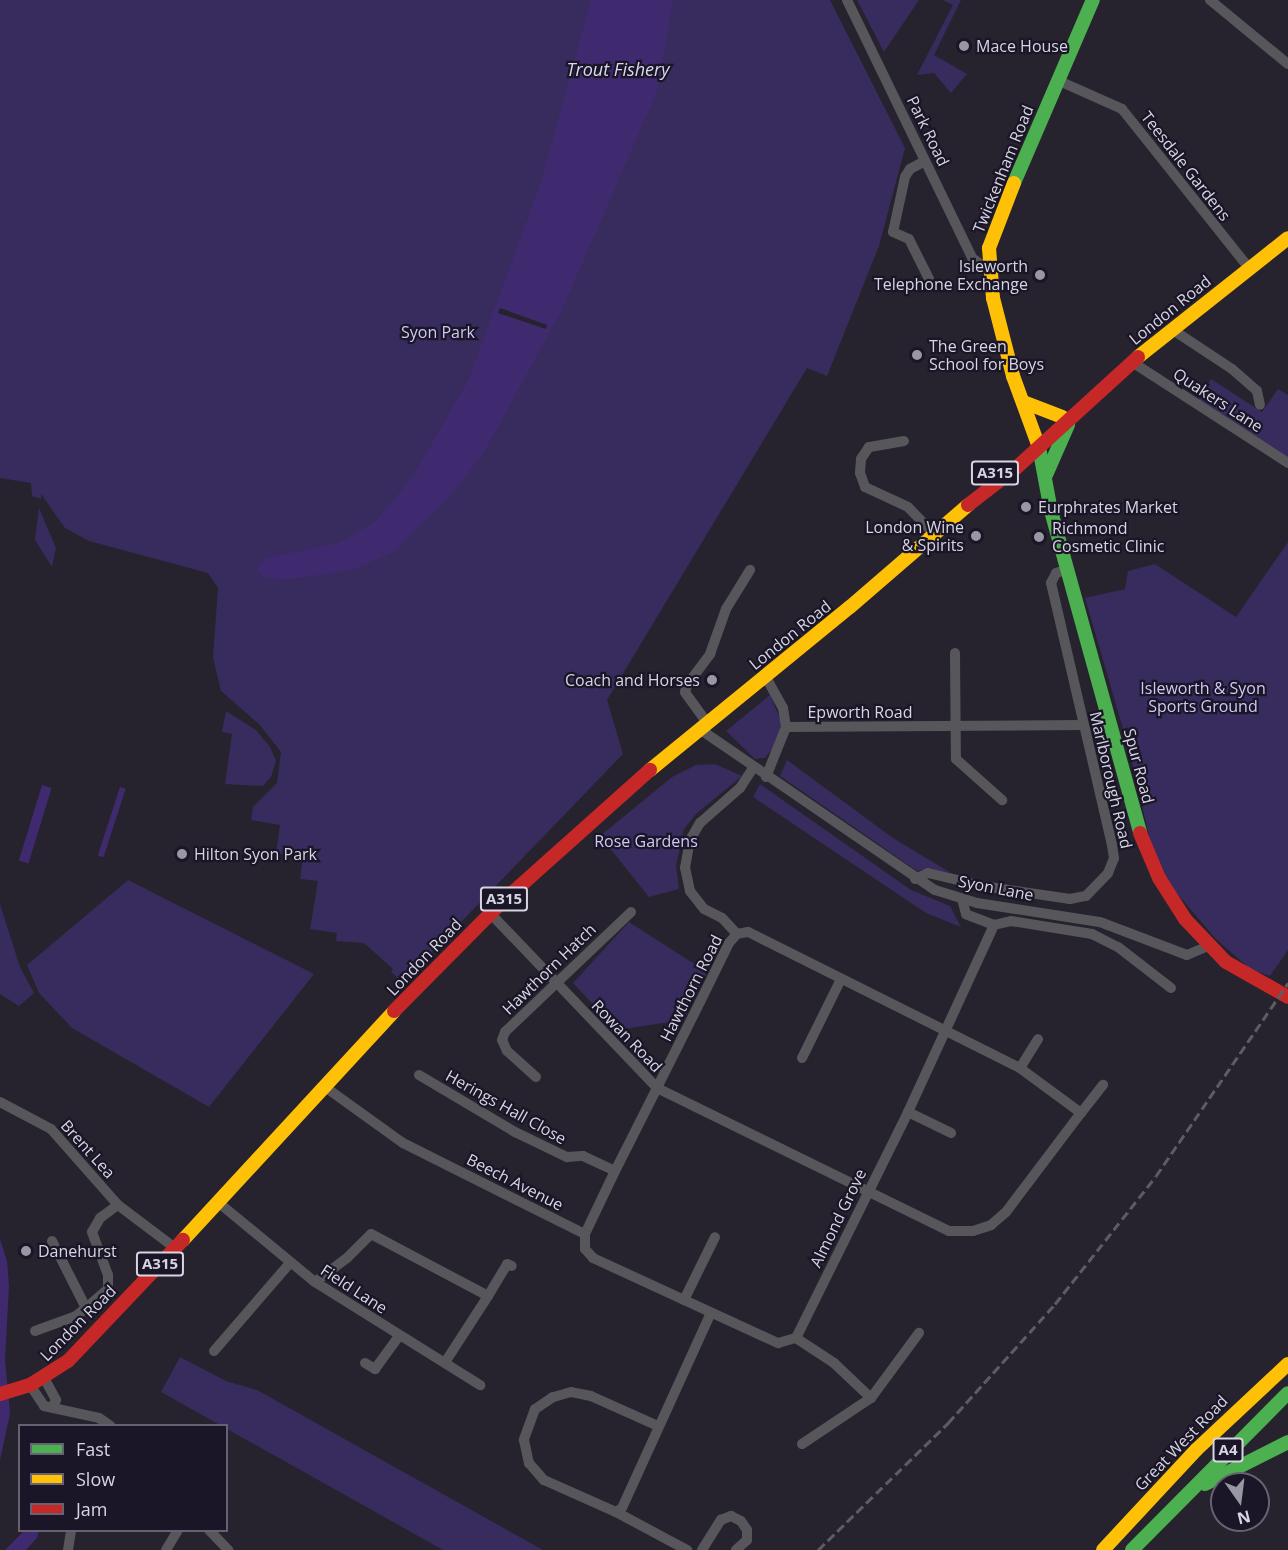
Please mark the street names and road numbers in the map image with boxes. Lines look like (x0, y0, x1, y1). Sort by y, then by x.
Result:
street label: Park Road (903, 93, 953, 169)
street label: Twickenham Road (969, 102, 1037, 236)
street label: Teesdale Gardens (1137, 107, 1235, 225)
street label: London Road (1125, 271, 1215, 349)
street label: Quakers Lane (1170, 364, 1266, 436)
road number: A315 (970, 461, 1020, 485)
street label: London Road (745, 596, 835, 674)
street label: Epworth Road (807, 702, 913, 722)
street label: Marlborough Road (1086, 710, 1136, 850)
street label: Spur Road (1120, 726, 1158, 806)
street label: Syon Lane (957, 871, 1035, 905)
road number: A315 (478, 887, 530, 911)
street label: London Road (383, 915, 465, 999)
street label: Hawthorn Hatch (498, 920, 600, 1018)
street label: Hawthorn Road (656, 932, 726, 1044)
street label: Rowan Road (588, 996, 666, 1076)
street label: Herings Hall Close (442, 1066, 570, 1148)
street label: Brent Lea (57, 1116, 119, 1182)
street label: Beech Avenue (464, 1149, 566, 1215)
street label: Almond Grove (806, 1166, 870, 1270)
road number: A315 (134, 1252, 186, 1276)
street label: Field Lane (317, 1260, 391, 1318)
street label: London Road (36, 1281, 120, 1365)
street label: Great West Road (1131, 1391, 1231, 1495)
road number: A4 (1212, 1438, 1244, 1462)

